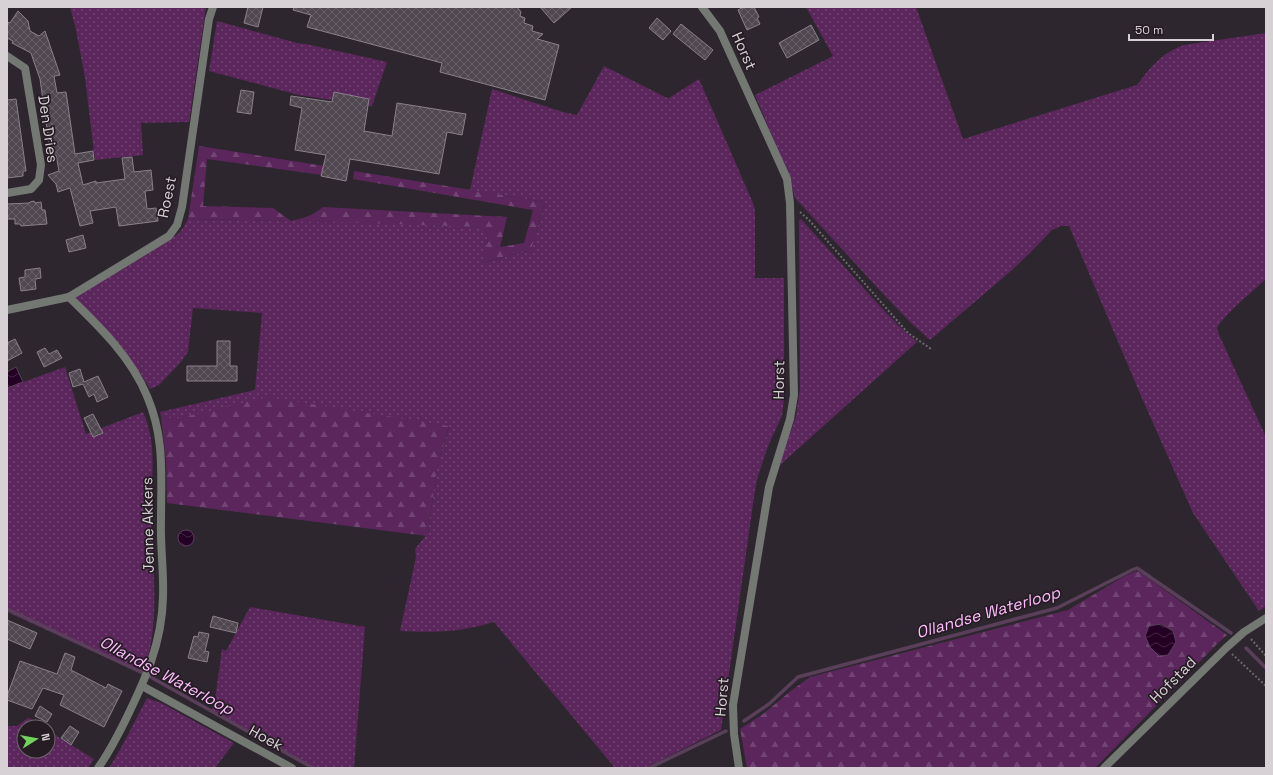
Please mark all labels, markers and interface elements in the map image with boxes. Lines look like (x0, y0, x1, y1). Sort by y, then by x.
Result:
scale bar (1129, 16, 1213, 42)
text: 50 m (1135, 22, 1163, 38)
street label: Horst (728, 29, 761, 73)
street label: Den Dries (34, 94, 63, 164)
street label: Roest (153, 174, 180, 220)
street label: Horst (769, 360, 788, 400)
street label: Jenne Akkers (137, 477, 158, 573)
water label: Ollandse Waterloop (914, 582, 1063, 643)
water label: Ollandse Waterloop (96, 631, 238, 720)
street label: Hofstad (1145, 652, 1200, 707)
street label: Horst (710, 676, 733, 717)
north arrow (16, 719, 56, 759)
street label: Hoek (246, 721, 287, 755)
text: N (38, 732, 53, 742)

